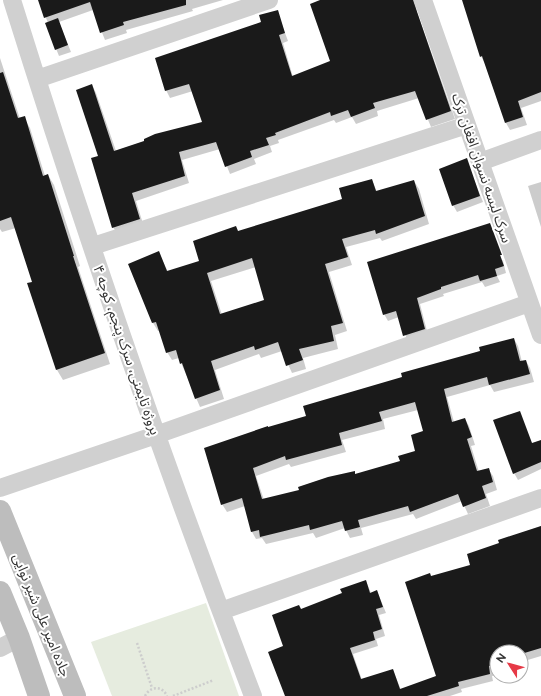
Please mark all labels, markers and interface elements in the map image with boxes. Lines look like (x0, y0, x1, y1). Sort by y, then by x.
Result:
street label: سرک لیسه نسوان افغان‌ ترک (448, 91, 515, 245)
street label: پروژه تایمنی، سرک پنجم، کوچه ۴ (88, 263, 164, 438)
street label: جاده امیر علی شیر نوایی (9, 551, 74, 680)
north arrow (489, 644, 529, 684)
text: N (494, 651, 509, 666)

